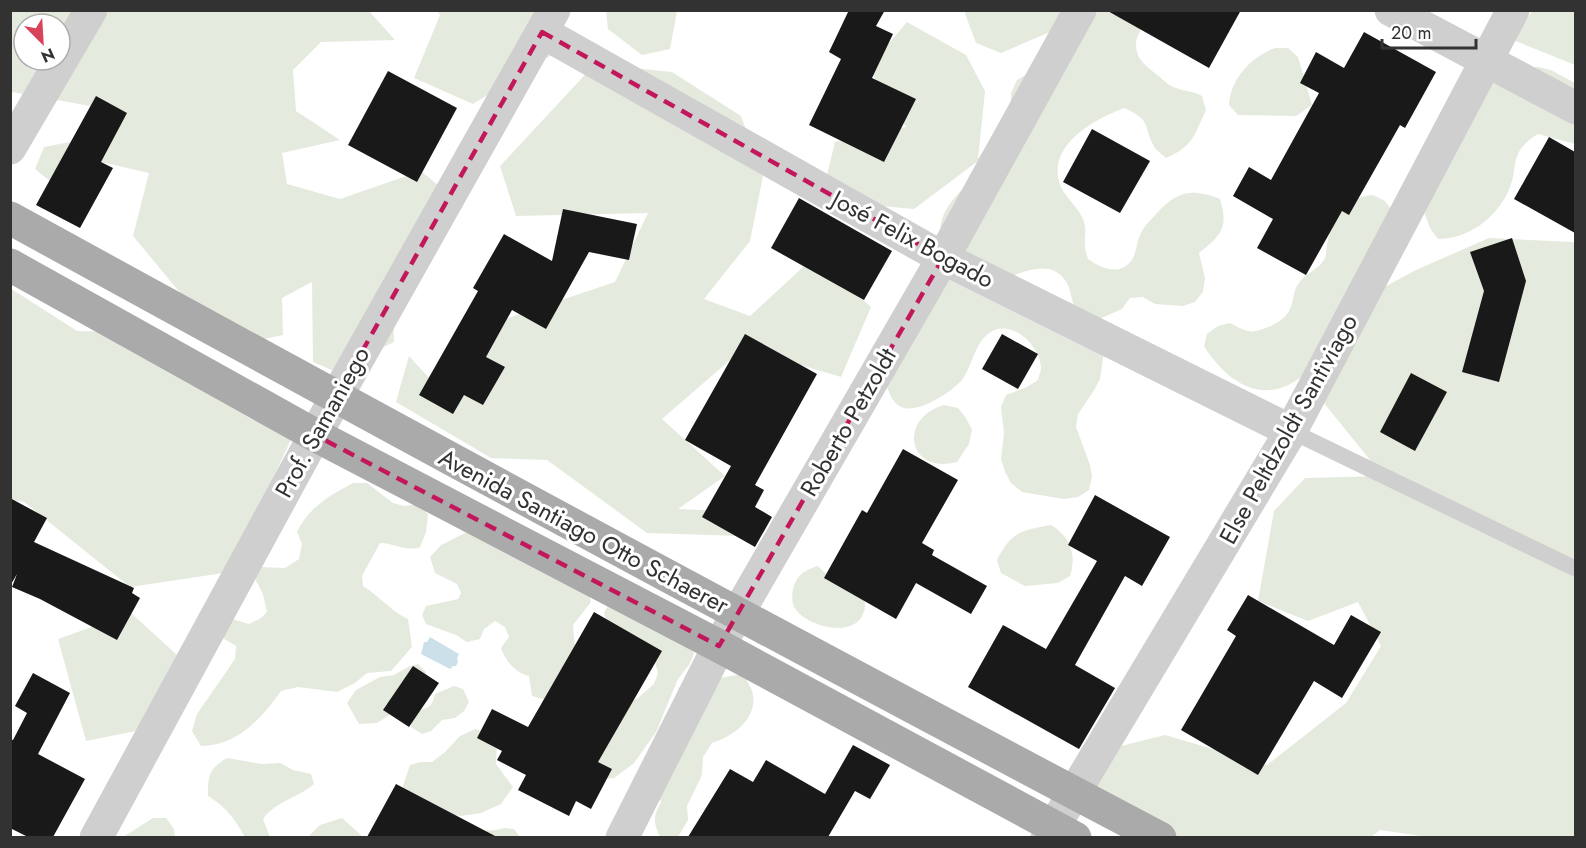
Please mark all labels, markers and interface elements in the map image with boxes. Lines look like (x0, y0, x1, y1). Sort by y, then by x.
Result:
north arrow (12, 12, 72, 72)
scale bar (1382, 12, 1476, 50)
text: 20 m (1391, 20, 1431, 46)
text: N (37, 42, 58, 68)
street label: José Felix Bogado (823, 180, 1000, 297)
street label: Else Peltdzoldt Santiviago (1210, 308, 1366, 550)
street label: Prof. Samaniego (266, 340, 378, 504)
street label: Roberto Petzoldt (791, 341, 905, 503)
street label: Avenida Santiago Otto Schaerer (433, 440, 736, 623)

